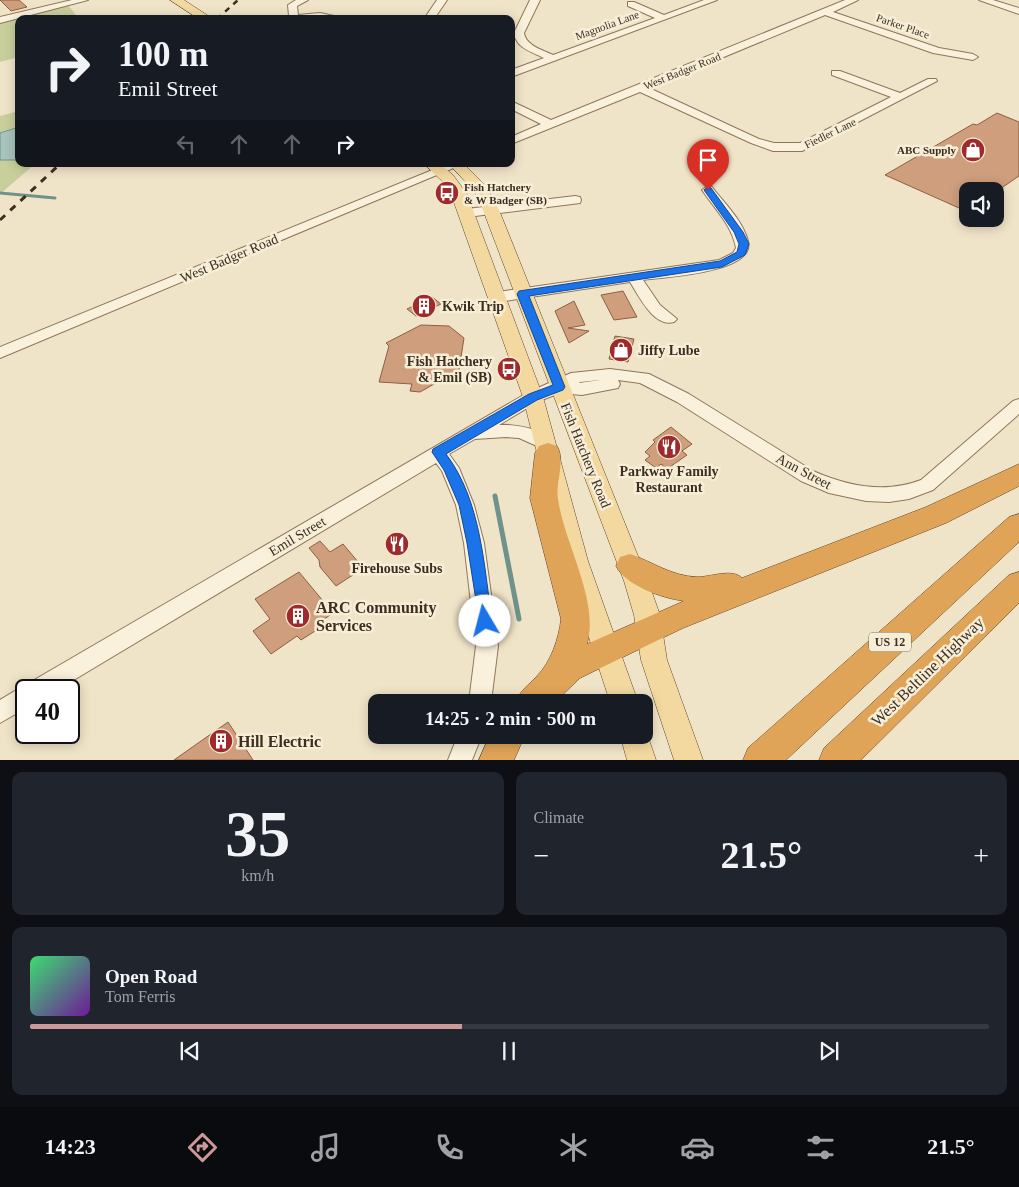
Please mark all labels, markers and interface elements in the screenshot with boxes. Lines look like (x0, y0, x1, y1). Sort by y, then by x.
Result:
street label: Magnolia Lane (574, 8, 641, 42)
street label: Parker Place (875, 11, 931, 41)
icon: right (35, 35, 100, 100)
text: 100 m (118, 35, 208, 74)
street label: West Badger Road (642, 50, 723, 92)
text: Emil Street (118, 76, 218, 101)
street label: Fiedler Lane (802, 115, 858, 151)
icon: left (172, 130, 200, 158)
icon: ahead (225, 130, 253, 158)
icon: ahead (278, 130, 306, 158)
icon: right (331, 130, 359, 158)
shop icon: ABC Supply (960, 137, 986, 163)
pin (687, 139, 729, 190)
place label: ABC Supply (897, 144, 956, 156)
icon: arrive (694, 146, 722, 174)
bus stop icon: Fish Hatchery & W Badger (SB) (434, 180, 460, 206)
place label: Fish Hatchery & W Badger (SB) (464, 181, 547, 207)
map controls (959, 182, 1004, 227)
button: sound (959, 182, 1004, 227)
street label: West Badger Road (178, 231, 280, 286)
building icon: Kwik Trip (411, 293, 437, 319)
place label: Kwik Trip (442, 299, 504, 314)
shop icon: Jiffy Lube (608, 337, 634, 363)
place label: Jiffy Lube (638, 343, 700, 358)
place label: Fish Hatchery & Emil (SB) (407, 354, 492, 386)
bus stop icon: Fish Hatchery & Emil (SB) (496, 356, 522, 382)
street label: Fish Hatchery Road (558, 400, 613, 510)
restaurant icon: Parkway Family Restaurant (656, 434, 682, 460)
street label: Ann Street (774, 451, 834, 492)
place label: Parkway Family Restaurant (619, 464, 719, 495)
street label: Emil Street (266, 514, 328, 559)
restaurant icon: Firehouse Subs (384, 531, 410, 557)
place label: Firehouse Subs (351, 561, 443, 576)
position arrow (458, 594, 510, 646)
place label: ARC Community Services (316, 599, 436, 634)
building icon: ARC Community Services (285, 603, 311, 629)
street label: West Beltline Highway (868, 614, 988, 730)
road number: US 12 (869, 632, 911, 652)
speed limit sign: 40 (15, 679, 80, 744)
text: 14:25 · 2 min · 500 m (425, 708, 596, 729)
building icon: Hill Electric (208, 728, 234, 754)
place label: Hill Electric (238, 733, 321, 750)
text: 35 (225, 798, 290, 870)
text: Climate (534, 809, 584, 826)
text: 21.5° (720, 834, 802, 876)
text: − (534, 840, 549, 871)
text: + (973, 840, 989, 871)
text: km/h (241, 867, 274, 884)
text: Open Road (105, 966, 197, 987)
text: Tom Ferris (105, 988, 175, 1005)
icon: previous (176, 1037, 204, 1065)
icon: pause (495, 1037, 523, 1065)
icon: next (815, 1037, 843, 1065)
icon: directions (185, 1130, 220, 1165)
icon: music (308, 1130, 343, 1165)
icon: phone (432, 1130, 467, 1165)
icon: climate (556, 1130, 591, 1165)
icon: car (680, 1130, 715, 1165)
icon: filters (803, 1130, 838, 1165)
text: 14:23 (44, 1134, 96, 1159)
text: 21.5° (927, 1134, 975, 1159)

